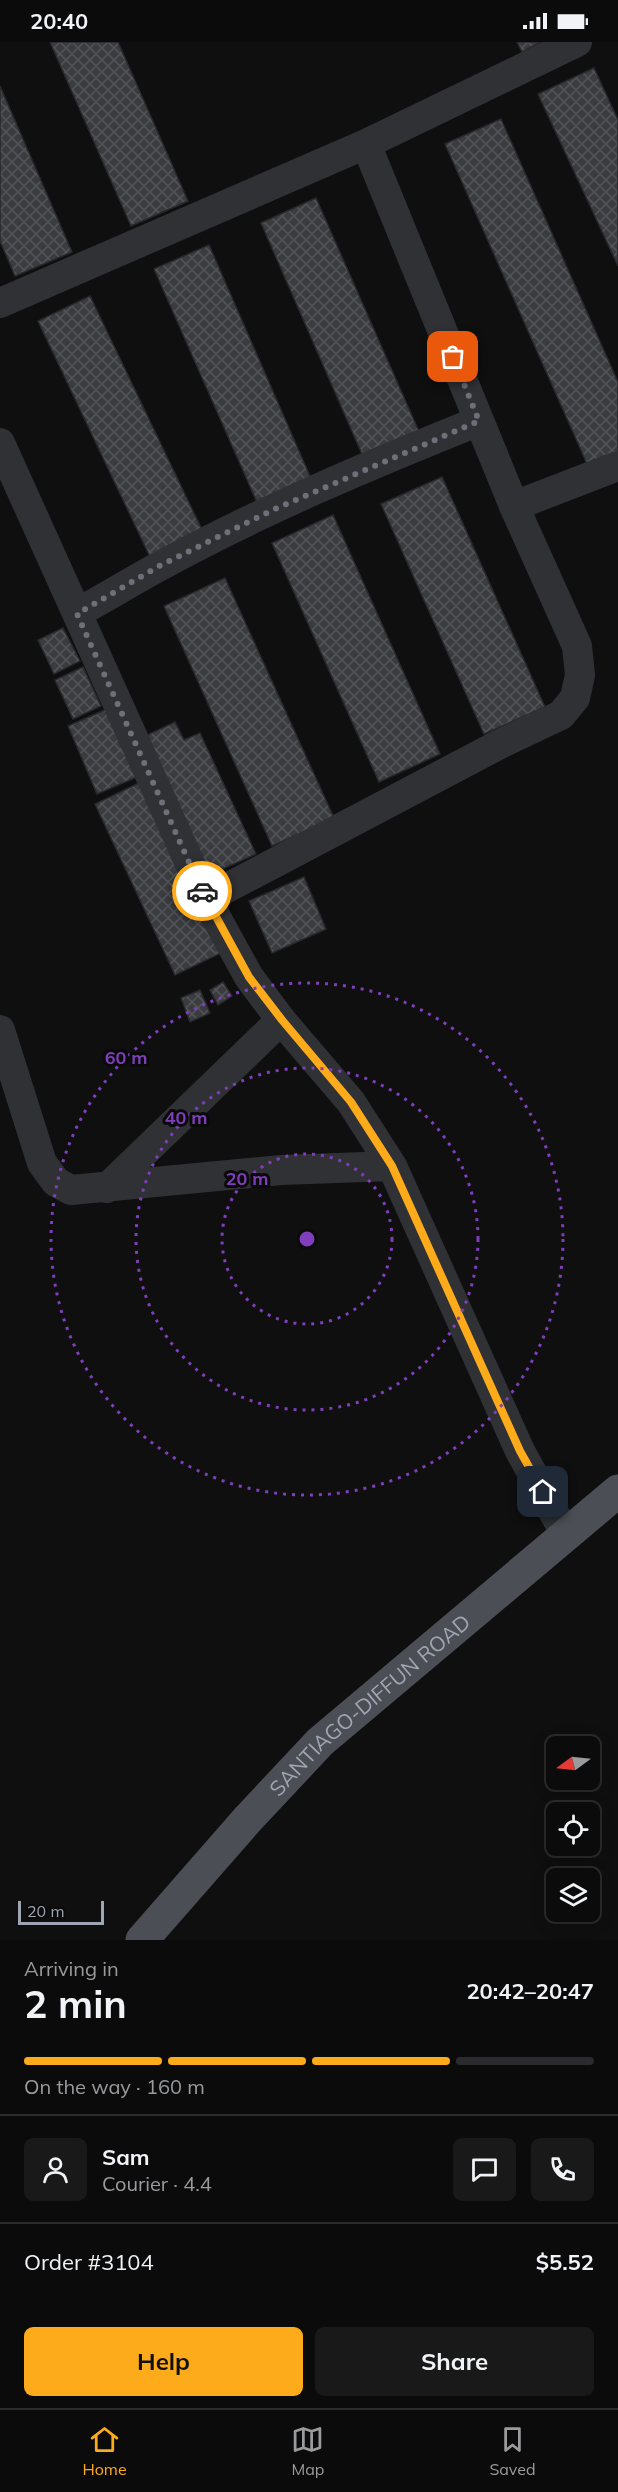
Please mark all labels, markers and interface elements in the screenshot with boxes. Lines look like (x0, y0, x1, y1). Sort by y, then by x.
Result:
text: 20:40 (30, 7, 88, 35)
pin (427, 331, 478, 382)
icon: bag (436, 340, 469, 373)
courier (172, 861, 232, 921)
icon: car (186, 875, 219, 908)
text: 60 m (105, 1046, 147, 1069)
text: 40 m (165, 1106, 207, 1129)
text: 20 m (226, 1167, 268, 1190)
centre of rings (297, 1229, 317, 1249)
pin (517, 1466, 568, 1517)
icon: home (526, 1475, 559, 1508)
street label: SANTIAGO-DIFFUN ROAD (264, 1608, 475, 1801)
north arrow (546, 1736, 600, 1790)
map controls (546, 1736, 600, 1922)
button: locate (546, 1802, 600, 1856)
button: layers (546, 1868, 600, 1922)
scale bar (18, 1898, 104, 1926)
text: 20 m (27, 1901, 64, 1921)
text: Arriving in (24, 1956, 119, 1981)
text: 20:42–20:47 (466, 1977, 594, 2005)
text: 2 min (24, 1979, 127, 2028)
text: On the way · 160 m (24, 2074, 205, 2099)
button: person (24, 2138, 87, 2201)
button: chat (453, 2138, 516, 2201)
button: phone (531, 2138, 594, 2201)
text: Sam (102, 2143, 150, 2171)
text: Courier · 4.4 (102, 2171, 212, 2196)
text: Order #3104 (24, 2248, 154, 2276)
text: $5.52 (536, 2248, 594, 2276)
button: Help (24, 2327, 303, 2396)
button: Share (315, 2327, 594, 2396)
tab: Home (82, 2423, 127, 2479)
tab: Map (291, 2423, 324, 2479)
tab: Saved (489, 2423, 536, 2479)

